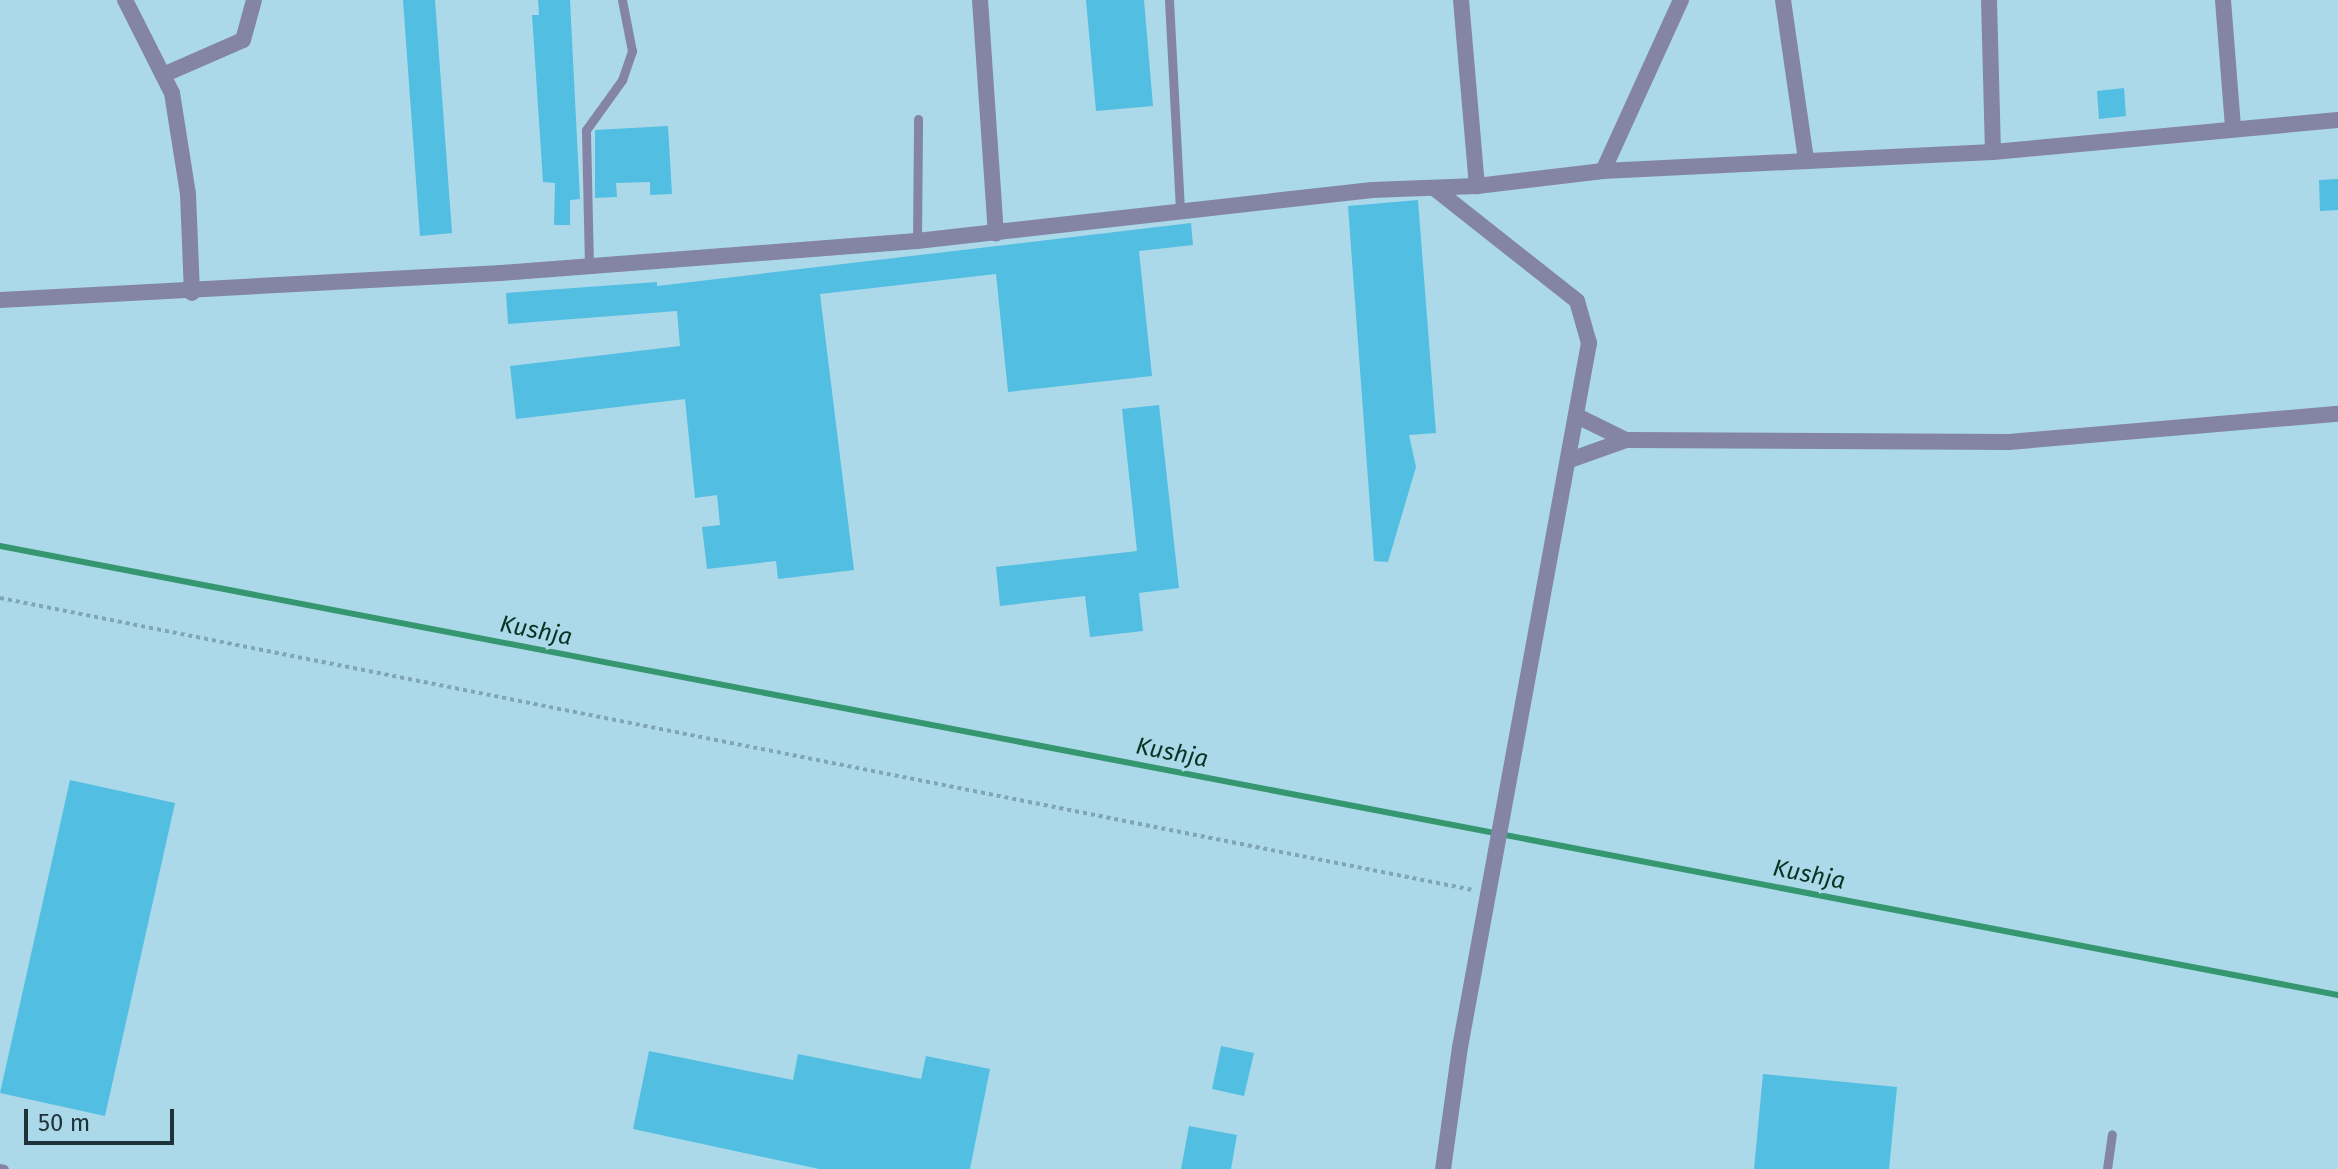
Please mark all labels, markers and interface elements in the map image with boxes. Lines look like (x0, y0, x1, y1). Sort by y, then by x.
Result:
water label: Kushja (497, 610, 575, 652)
water label: Kushja (1133, 732, 1211, 774)
water label: Kushja (1770, 854, 1848, 896)
scale bar (28, 1093, 178, 1143)
text: 50 m (38, 1109, 90, 1137)

